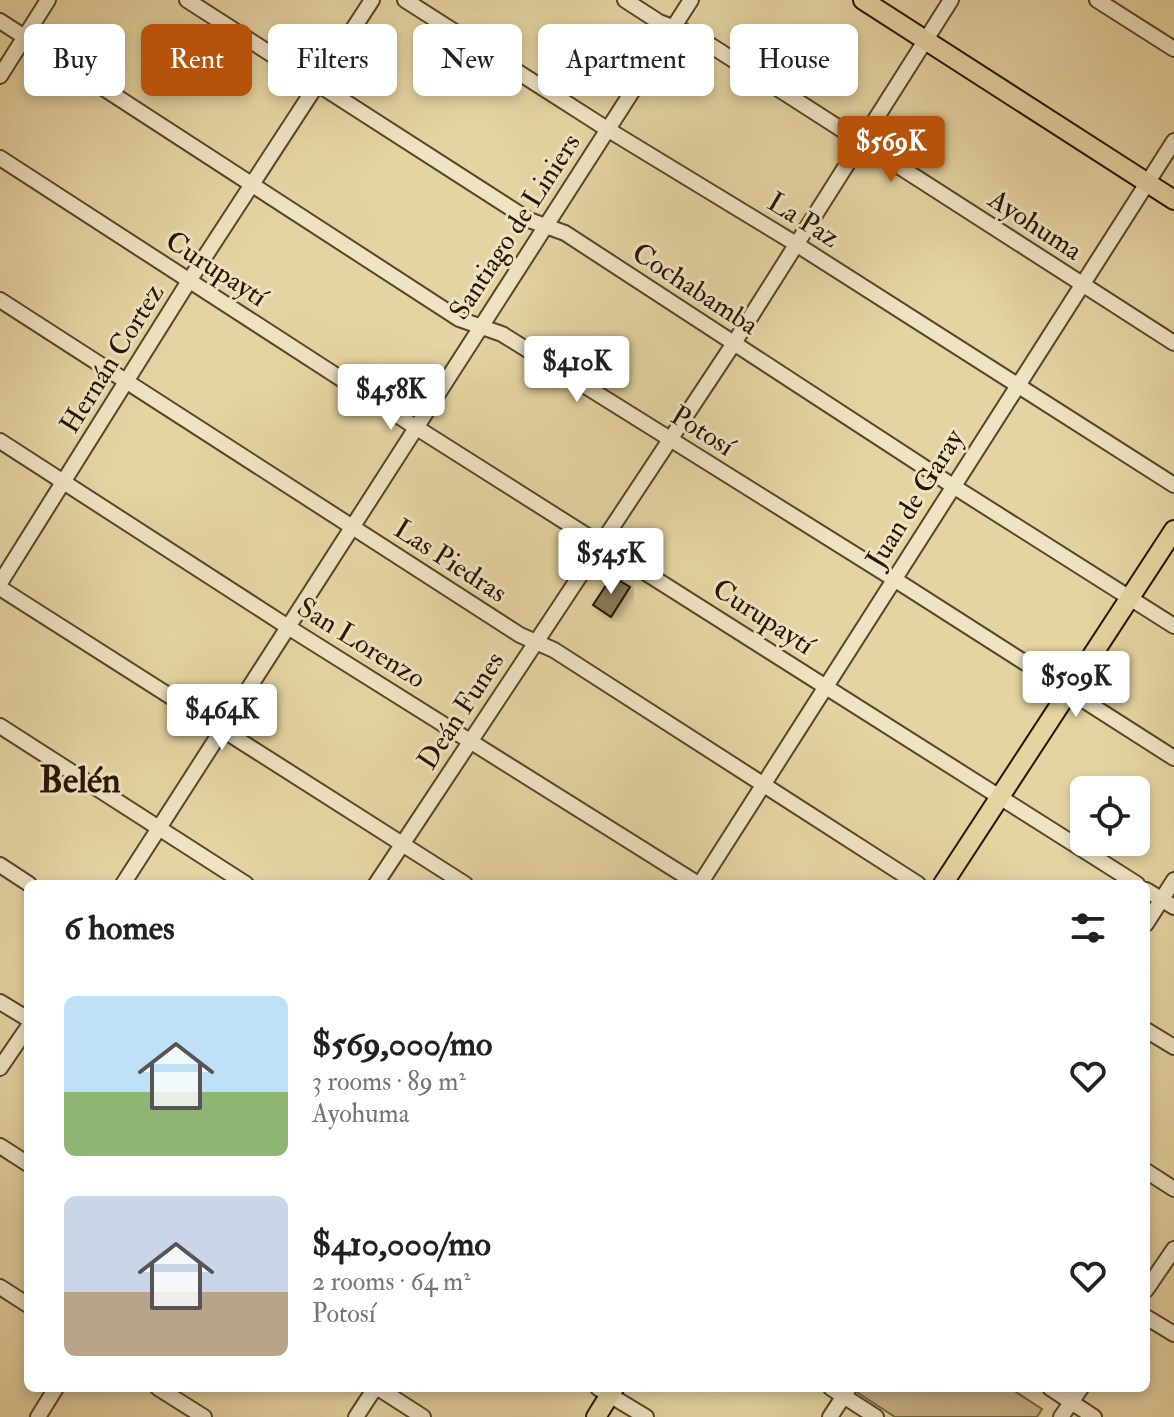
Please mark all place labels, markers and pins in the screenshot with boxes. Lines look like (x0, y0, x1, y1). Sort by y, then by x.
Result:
pin: $569K (835, 116, 947, 184)
pin: $410K (521, 336, 633, 404)
pin: $458K (335, 364, 447, 432)
pin: $545K (555, 528, 667, 596)
pin: $509K (1020, 651, 1132, 719)
pin: $464K (166, 684, 278, 752)

